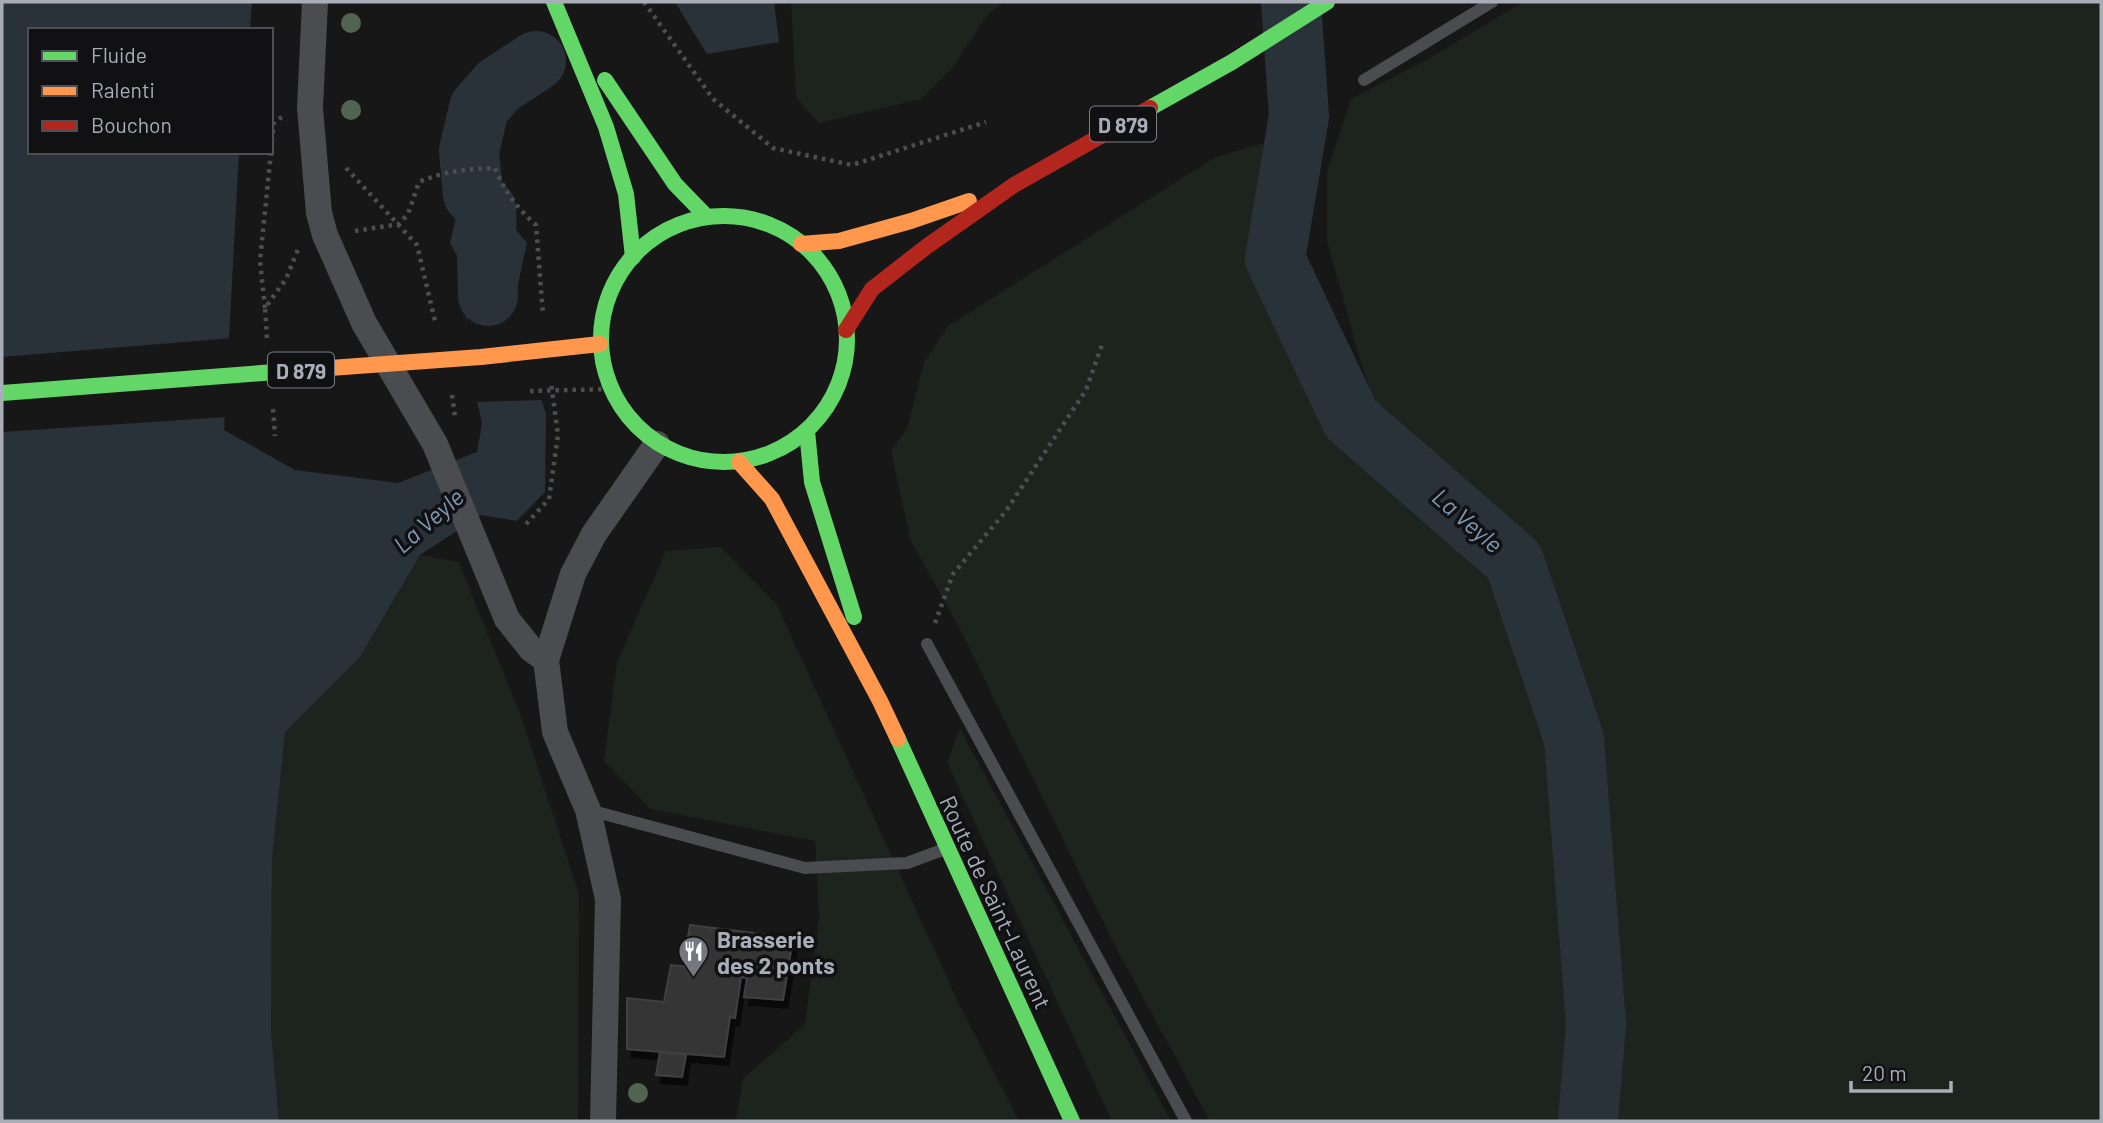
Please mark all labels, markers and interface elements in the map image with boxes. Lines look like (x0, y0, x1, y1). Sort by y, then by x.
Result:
legend (28, 28, 273, 154)
text: Fluide (91, 42, 147, 67)
text: Ralenti (91, 77, 155, 102)
road number: D 879 (1090, 106, 1156, 142)
text: Bouchon (91, 112, 172, 137)
road number: D 879 (268, 352, 334, 388)
water label: La Veyle (387, 482, 469, 558)
water label: La Veyle (1427, 482, 1509, 558)
street label: Route de Saint-Laurent (934, 791, 1058, 1013)
place label: Brasserie des 2 ponts (717, 925, 835, 979)
restaurant icon: Brasserie des 2 ponts (677, 935, 711, 979)
scale bar (1851, 1050, 1951, 1094)
text: 20 m (1862, 1060, 1907, 1085)

